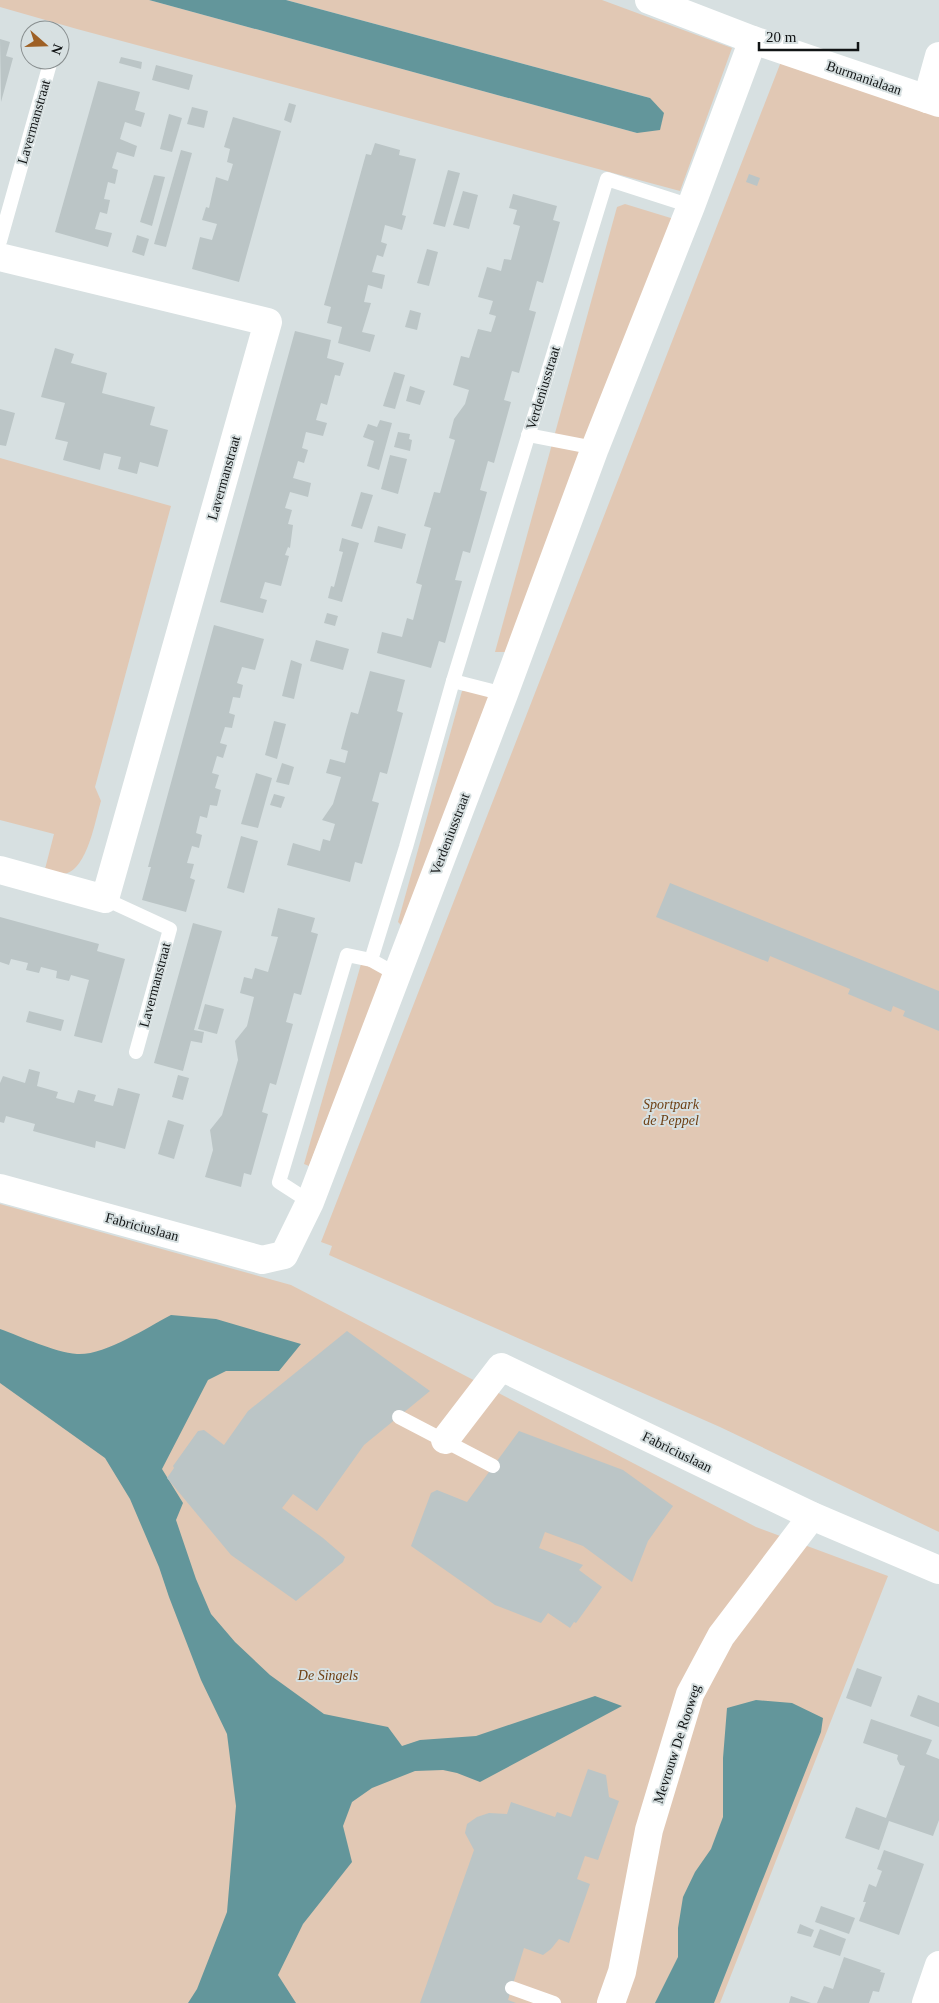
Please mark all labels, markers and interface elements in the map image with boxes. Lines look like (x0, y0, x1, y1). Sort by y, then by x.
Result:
north arrow (20, 20, 70, 70)
scale bar (759, 20, 858, 52)
text: 20 m (766, 29, 797, 45)
text: N (48, 42, 66, 57)
street label: Burmanialaan (824, 58, 904, 98)
street label: Lavermanstraat (15, 78, 53, 166)
street label: Verdeniusstraat (523, 344, 563, 431)
street label: Lavermanstraat (205, 434, 243, 522)
street label: Verdeniusstraat (428, 791, 473, 877)
street label: Lavermanstraat (136, 941, 174, 1029)
park label: Sportpark de Peppel (643, 1097, 700, 1128)
street label: Fabriciuslaan (104, 1210, 180, 1244)
street label: Fabriciuslaan (640, 1429, 714, 1475)
park label: De Singels (297, 1668, 359, 1683)
street label: Mevrouw De Rooweg (651, 1683, 703, 1805)

